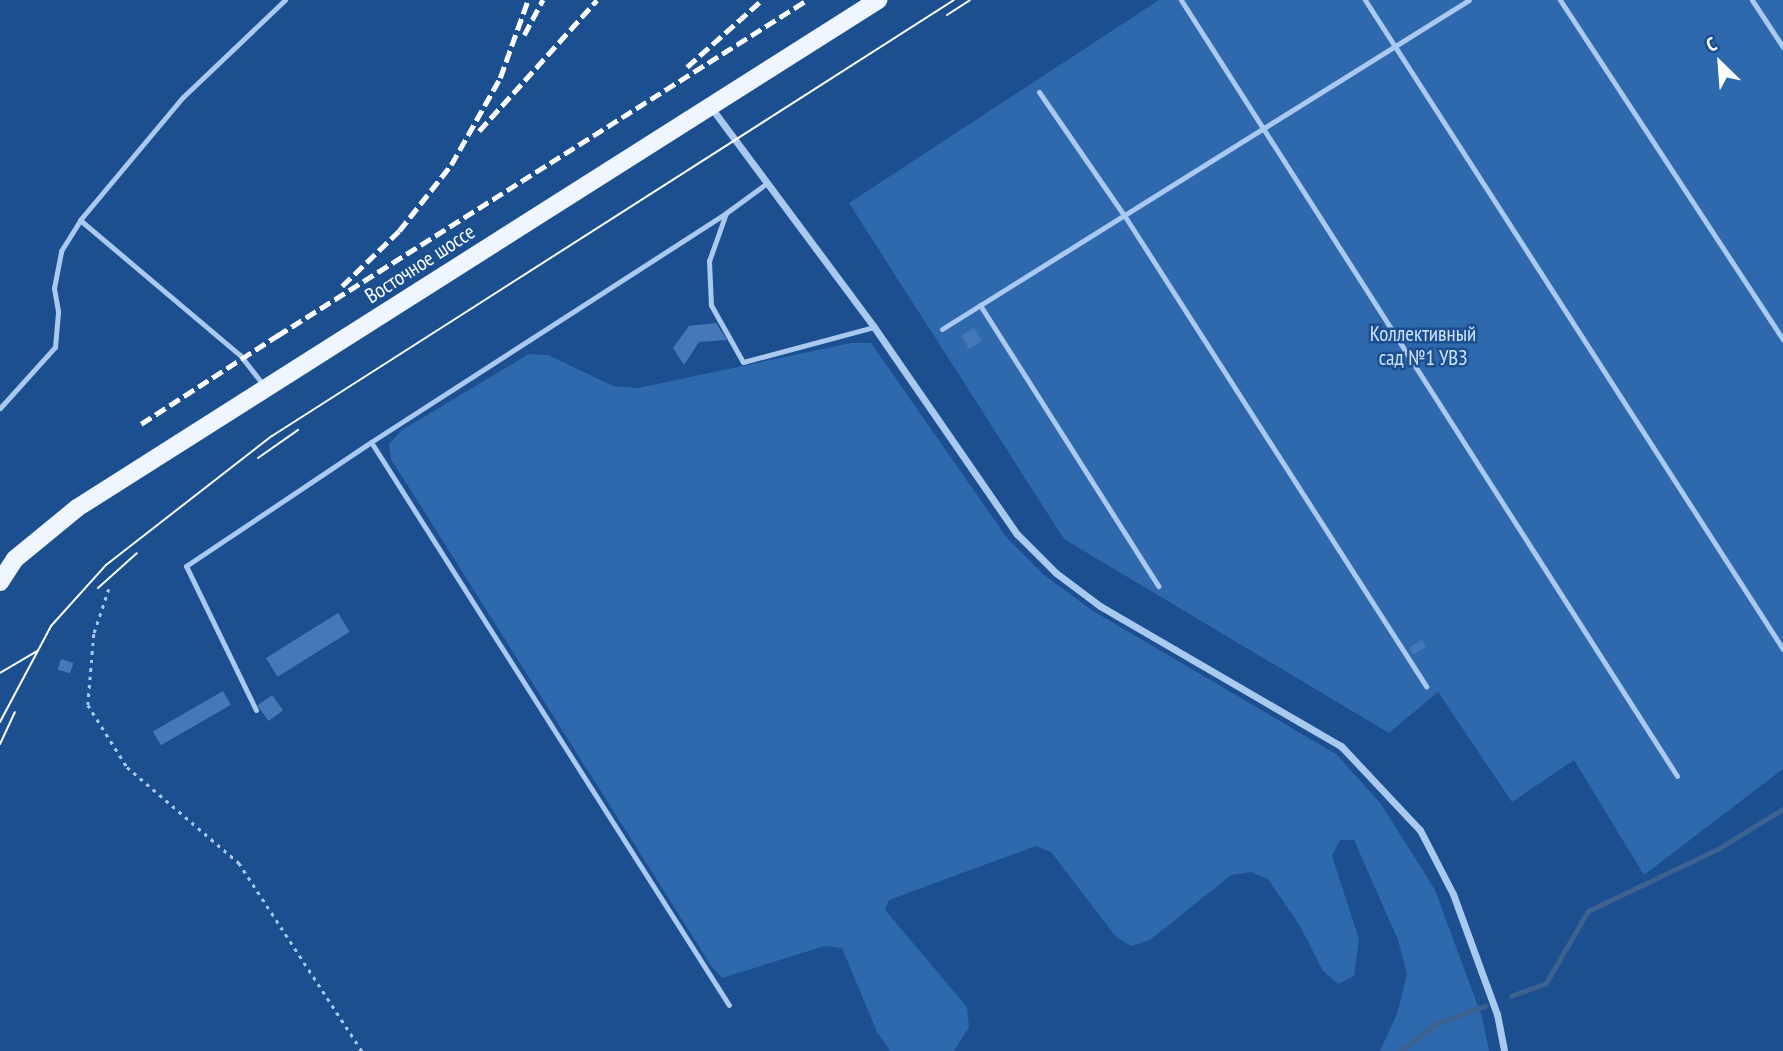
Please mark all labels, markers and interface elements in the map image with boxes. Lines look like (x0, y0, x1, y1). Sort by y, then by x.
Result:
north arrow (1685, 28, 1755, 98)
text: С (1702, 31, 1720, 57)
street label: Восточное шоссе (360, 219, 480, 309)
park label: Коллективный сад №1 УВЗ (1370, 321, 1476, 371)

